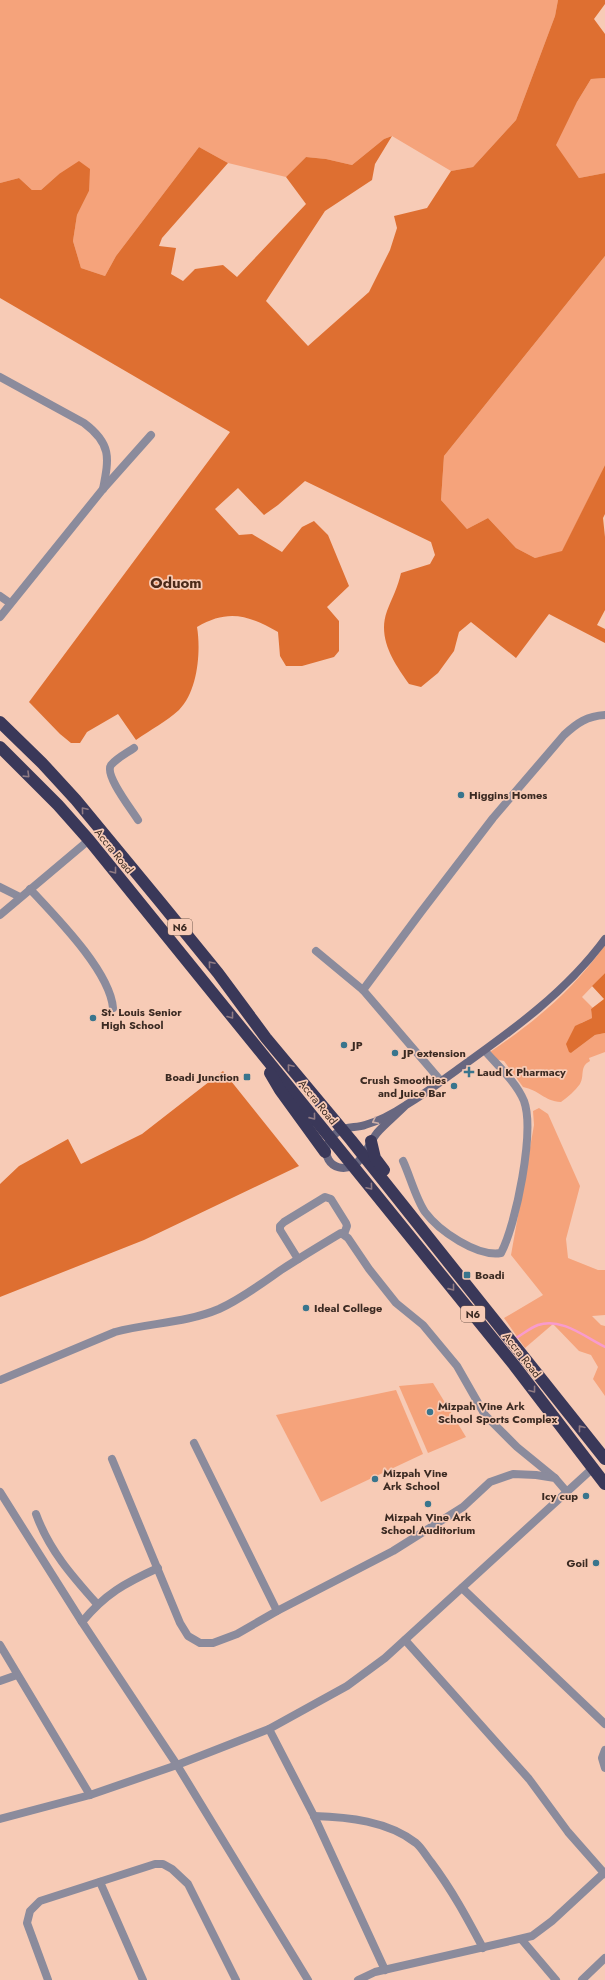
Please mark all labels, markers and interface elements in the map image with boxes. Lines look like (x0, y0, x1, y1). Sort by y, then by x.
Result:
district label: Oduom (150, 572, 202, 594)
one-way arrow (22, 770, 30, 778)
place label: Higgins Homes (469, 787, 547, 803)
marker: Higgins Homes (456, 790, 466, 800)
one-way arrow (81, 807, 88, 814)
street label: Accra Road (91, 825, 137, 877)
one-way arrow (110, 867, 117, 874)
road number: N6 (168, 919, 192, 935)
one-way arrow (208, 962, 215, 969)
place label: St. Louis Senior High School (101, 1004, 182, 1033)
one-way arrow (226, 1012, 233, 1019)
marker: St. Louis Senior High School (88, 1013, 98, 1023)
place label: JP (350, 1037, 363, 1053)
marker: JP (339, 1040, 349, 1050)
place label: JP extension (401, 1045, 466, 1061)
marker: JP extension (390, 1048, 400, 1058)
one-way arrow (288, 1064, 295, 1072)
place label: Laud K Pharmacy (477, 1064, 566, 1080)
marker: Laud K Pharmacy (464, 1067, 474, 1077)
place label: Boadi Junction (165, 1069, 239, 1085)
marker: Boadi Junction (242, 1072, 252, 1082)
place label: Crush Smoothies and Juice Bar (360, 1072, 446, 1101)
street label: Accra Road (295, 1076, 341, 1128)
marker: Crush Smoothies and Juice Bar (449, 1081, 459, 1091)
one-way arrow (309, 1112, 316, 1119)
one-way arrow (371, 1116, 379, 1124)
one-way arrow (366, 1182, 373, 1189)
place label: Boadi (475, 1267, 505, 1283)
marker: Boadi (462, 1270, 472, 1280)
one-way arrow (447, 1283, 454, 1290)
place label: Ideal College (314, 1300, 382, 1316)
marker: Ideal College (301, 1303, 311, 1313)
road number: N6 (461, 1306, 485, 1322)
street label: Accra Road (499, 1329, 545, 1381)
one-way arrow (528, 1385, 535, 1392)
place label: Mizpah Vine Ark School Sports Complex (438, 1398, 557, 1427)
marker: Mizpah Vine Ark School Sports Complex (425, 1407, 435, 1417)
one-way arrow (579, 1426, 586, 1433)
place label: Mizpah Vine Ark School (382, 1465, 448, 1494)
marker: Mizpah Vine Ark School (370, 1474, 380, 1484)
place label: Icy cup (541, 1488, 578, 1504)
marker: Icy cup (581, 1491, 591, 1501)
marker: Mizpah Vine Ark School Auditorium (423, 1499, 433, 1509)
place label: Mizpah Vine Ark School Auditorium (381, 1509, 475, 1538)
place label: Goil (567, 1555, 588, 1571)
marker: Goil (591, 1558, 601, 1568)

